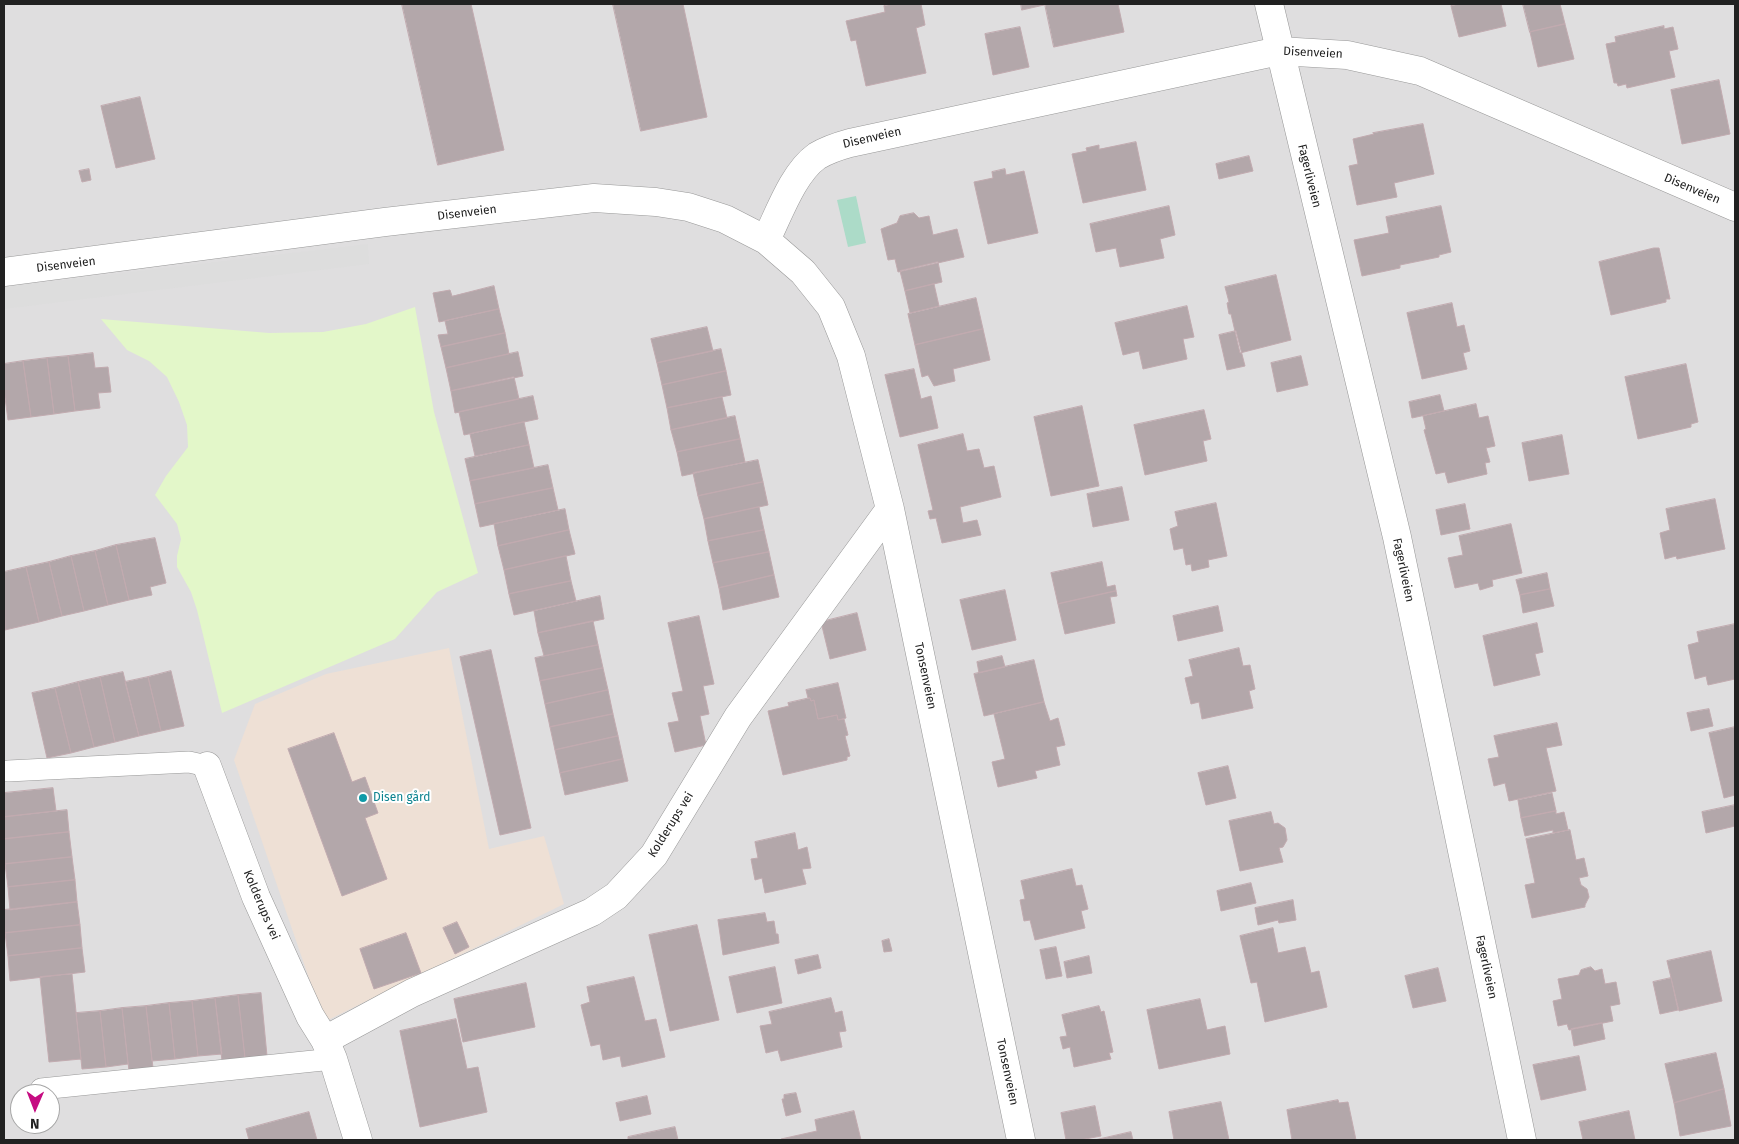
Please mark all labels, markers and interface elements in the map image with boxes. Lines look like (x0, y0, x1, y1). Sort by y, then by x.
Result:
street label: Disenveien (1283, 44, 1343, 62)
street label: Disenveien (841, 124, 903, 152)
street label: Fagerliveien (1294, 143, 1324, 209)
street label: Disenveien (1662, 171, 1722, 207)
street label: Disenveien (437, 202, 497, 224)
street label: Disenveien (36, 254, 96, 276)
street label: Fagerliveien (1389, 537, 1417, 603)
street label: Tonsenveien (911, 641, 939, 711)
street label: Kolderups vei (645, 790, 697, 860)
place label: Disen gård (373, 791, 430, 805)
marker: Disen gård (357, 792, 369, 804)
street label: Kolderups vei (240, 868, 282, 942)
street label: Fagerliveien (1472, 934, 1500, 1000)
street label: Tonsenveien (993, 1037, 1021, 1107)
north arrow (10, 1084, 60, 1134)
text: N (30, 1115, 40, 1132)

